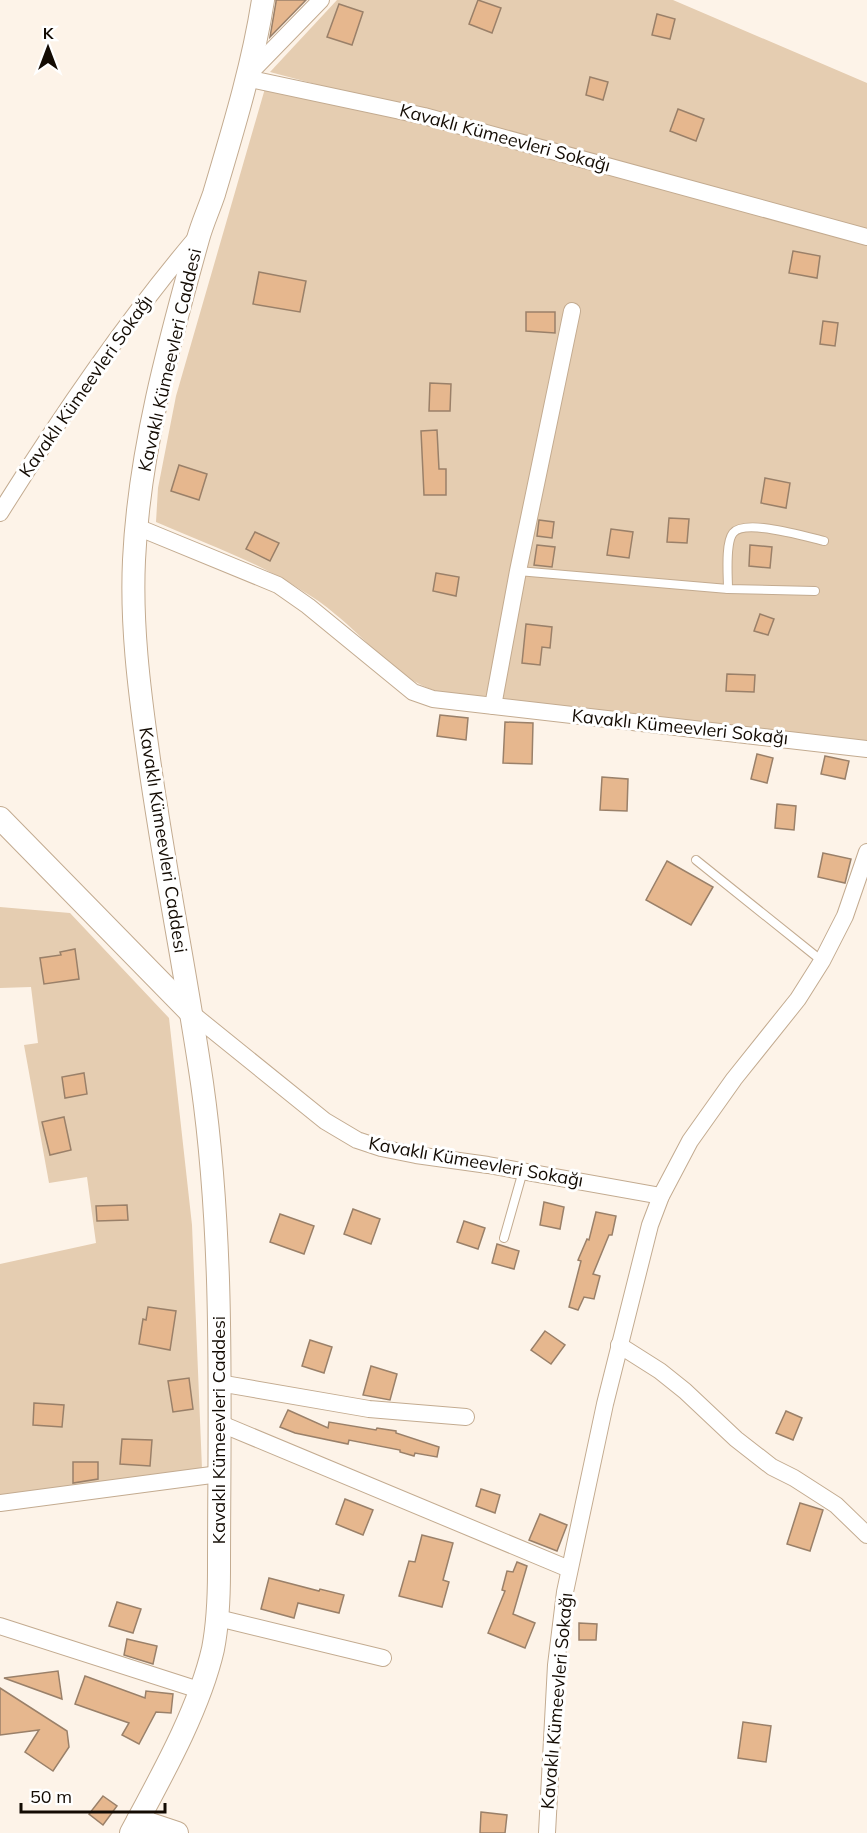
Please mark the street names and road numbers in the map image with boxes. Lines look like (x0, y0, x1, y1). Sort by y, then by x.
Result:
street label: Kavaklı Kümeevleri Sokağı (397, 98, 613, 177)
street label: Kavaklı Kümeevleri Caddesi (133, 246, 206, 474)
street label: Kavaklı Kümeevleri Sokağı (14, 290, 157, 481)
street label: Kavaklı Kümeevleri Sokağı (571, 704, 789, 749)
street label: Kavaklı Kümeevleri Caddesi (134, 725, 193, 954)
street label: Kavaklı Kümeevleri Sokağı (367, 1131, 585, 1192)
street label: Kavaklı Kümeevleri Caddesi (207, 1316, 230, 1544)
street label: Kavaklı Kümeevleri Sokağı (536, 1592, 577, 1810)

